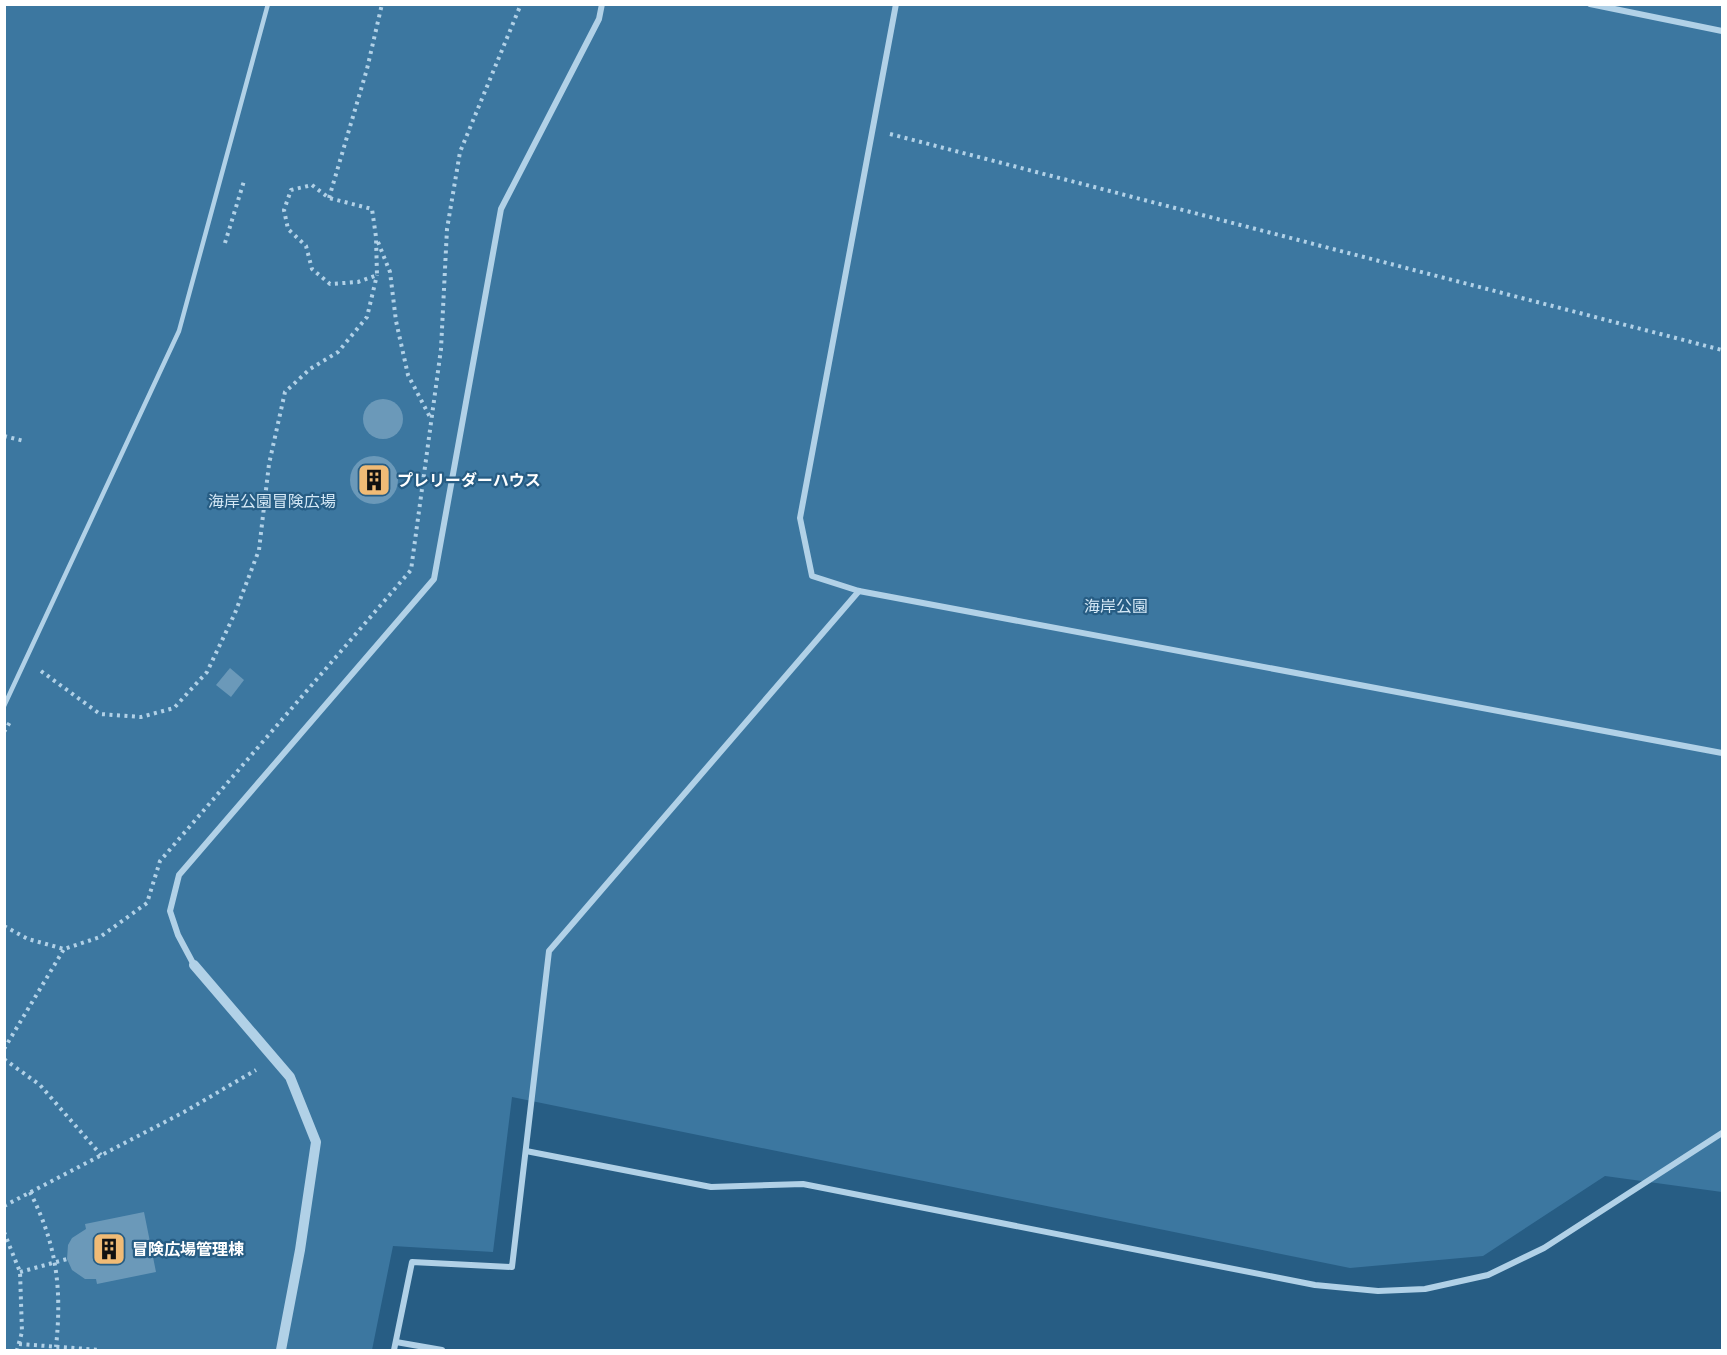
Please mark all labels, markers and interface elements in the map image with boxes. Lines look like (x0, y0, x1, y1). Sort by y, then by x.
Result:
building icon: プレリーダーハウス (356, 462, 392, 498)
place label: プレリーダーハウス (397, 470, 541, 490)
park label: 海岸公園冒険広場 (208, 491, 336, 511)
park label: 海岸公園 (1084, 596, 1148, 616)
building icon: 冒険広場管理棟 (91, 1231, 127, 1267)
place label: 冒険広場管理棟 (132, 1239, 244, 1259)

